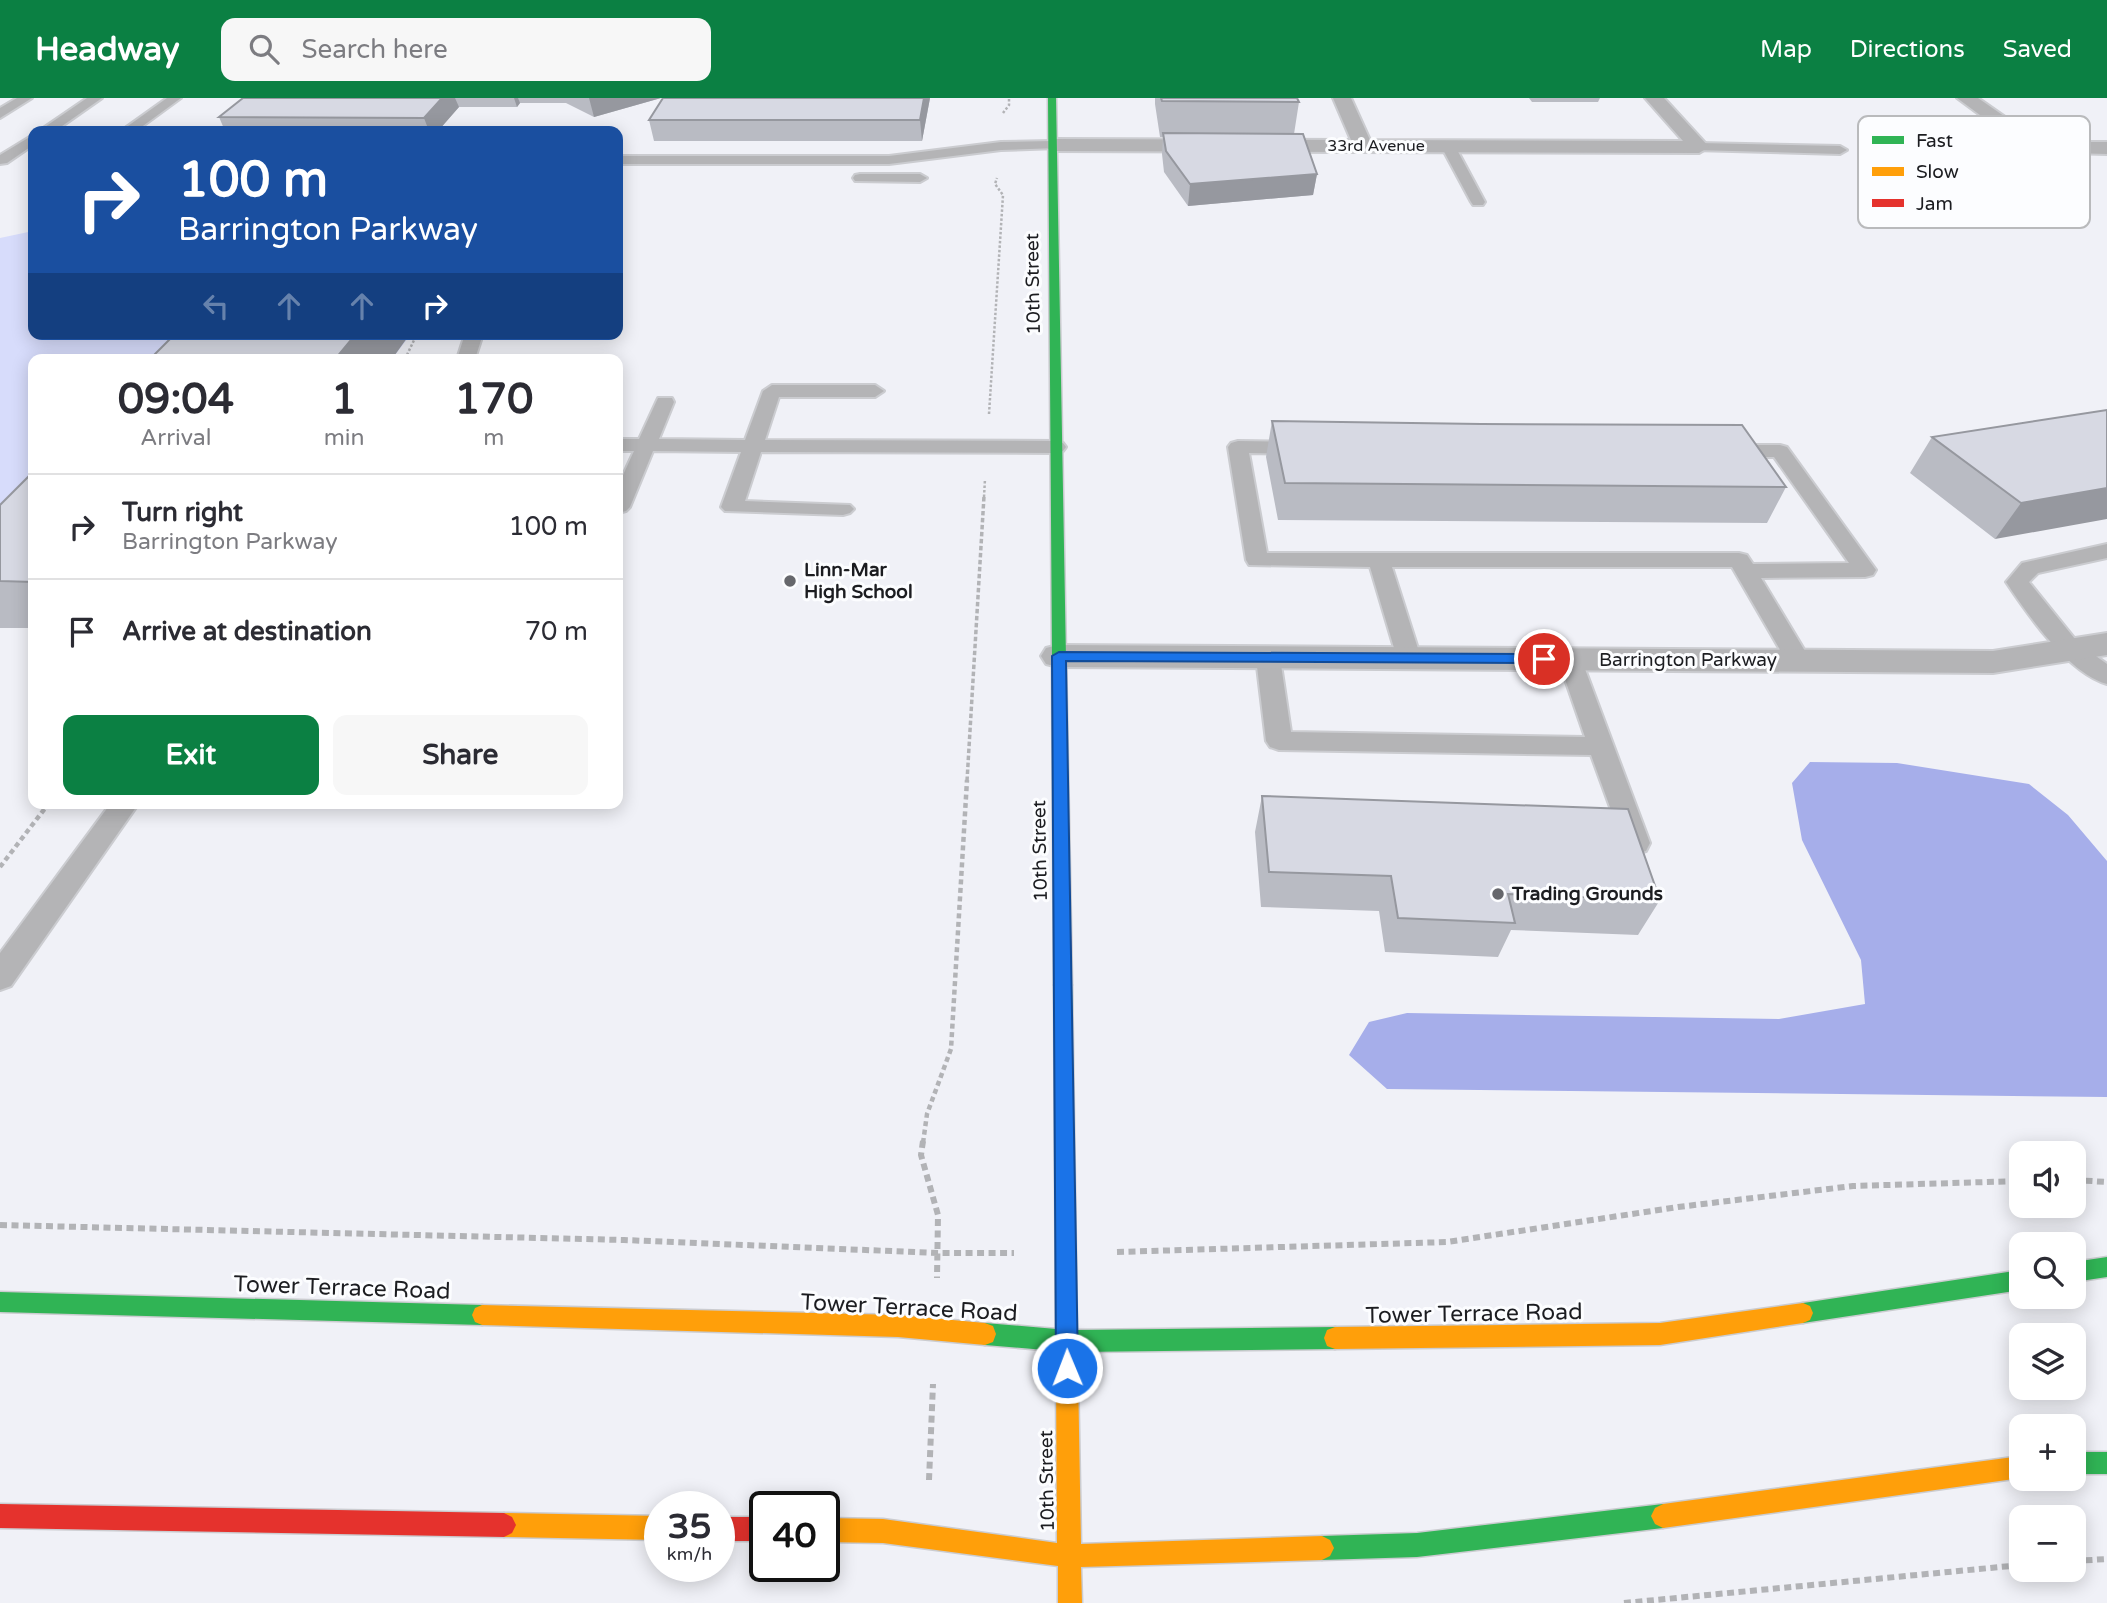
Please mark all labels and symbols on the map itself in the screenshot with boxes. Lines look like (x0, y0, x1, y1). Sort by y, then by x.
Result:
legend (1858, 116, 2090, 228)
text: Fast (1916, 130, 1953, 152)
street label: 33rd Avenue (1327, 136, 1425, 156)
text: Slow (1916, 161, 1959, 183)
text: Jam (1916, 193, 1953, 215)
street label: 10th Street (1021, 233, 1045, 335)
place label: Linn-Mar High School (804, 559, 913, 604)
marker: Linn-Mar High School (782, 573, 798, 589)
pin (1514, 629, 1574, 689)
street label: Barrington Parkway (1599, 649, 1777, 671)
street label: 10th Street (1028, 800, 1052, 902)
place label: Trading Grounds (1511, 883, 1663, 906)
marker: Trading Grounds (1490, 886, 1506, 902)
street label: Tower Terrace Road (233, 1270, 451, 1306)
street label: Tower Terrace Road (800, 1288, 1018, 1328)
street label: Tower Terrace Road (1365, 1298, 1583, 1330)
position arrow (1030, 1331, 1104, 1405)
street label: 10th Street (1035, 1430, 1059, 1532)
speed limit sign: 40 (749, 1491, 840, 1582)

